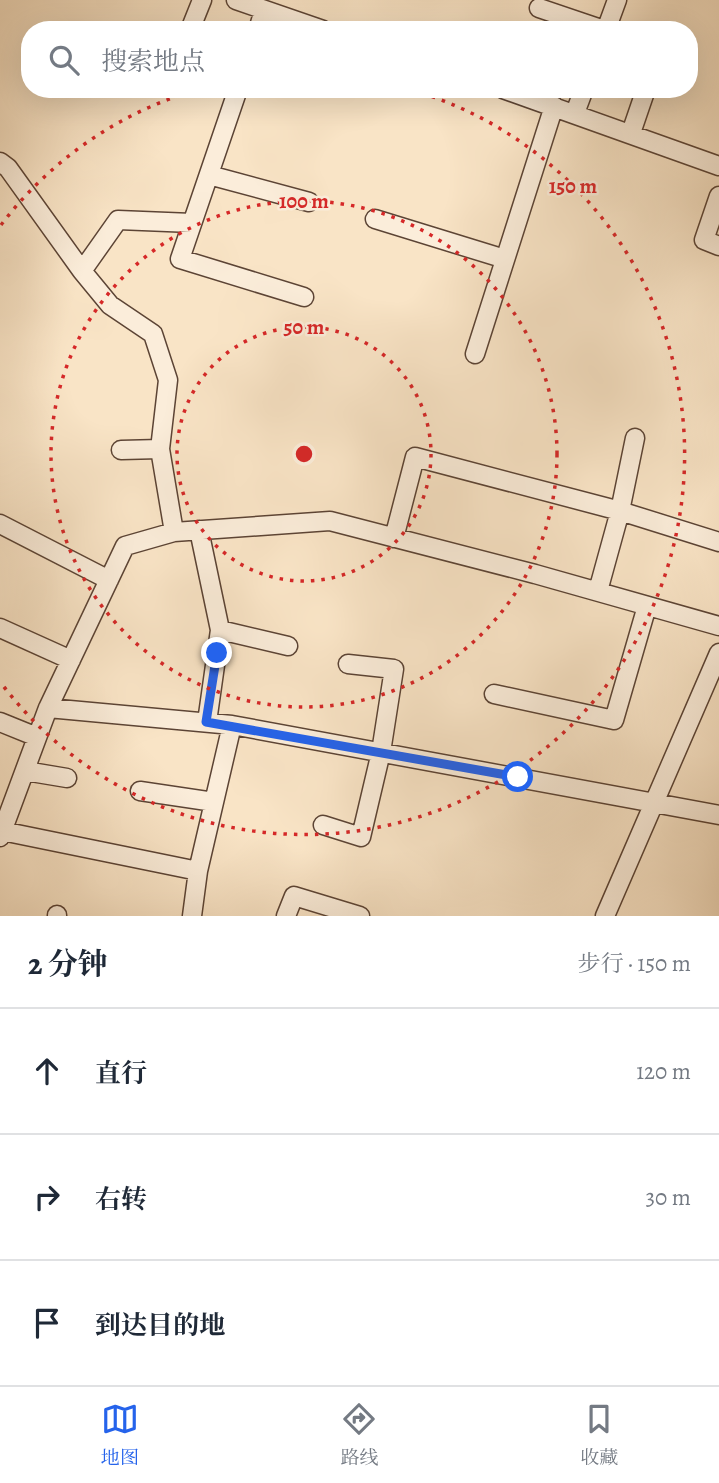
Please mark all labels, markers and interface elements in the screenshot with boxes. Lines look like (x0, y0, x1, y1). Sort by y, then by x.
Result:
search box (21, 21, 698, 98)
icon: search (45, 41, 83, 79)
text: 搜索地点 (101, 44, 205, 79)
text: 150 m (549, 172, 598, 200)
text: 100 m (279, 187, 329, 215)
text: 50 m (284, 313, 325, 341)
centre of rings (292, 442, 316, 466)
route end (201, 637, 232, 668)
route start (502, 761, 533, 792)
text: 2 分钟 (28, 944, 108, 984)
text: 步行 · 150 m (578, 948, 691, 979)
icon: ahead (28, 1052, 66, 1090)
text: 直行 (95, 1056, 147, 1091)
text: 120 m (636, 1056, 691, 1087)
icon: right (28, 1178, 66, 1216)
text: 右转 (95, 1182, 147, 1217)
text: 30 m (645, 1182, 691, 1213)
icon: arrive (28, 1304, 66, 1342)
text: 到达目的地 (95, 1308, 225, 1343)
tab: 地图 (101, 1400, 139, 1471)
tab: 路线 (340, 1400, 378, 1471)
tab: 收藏 (580, 1400, 618, 1471)

